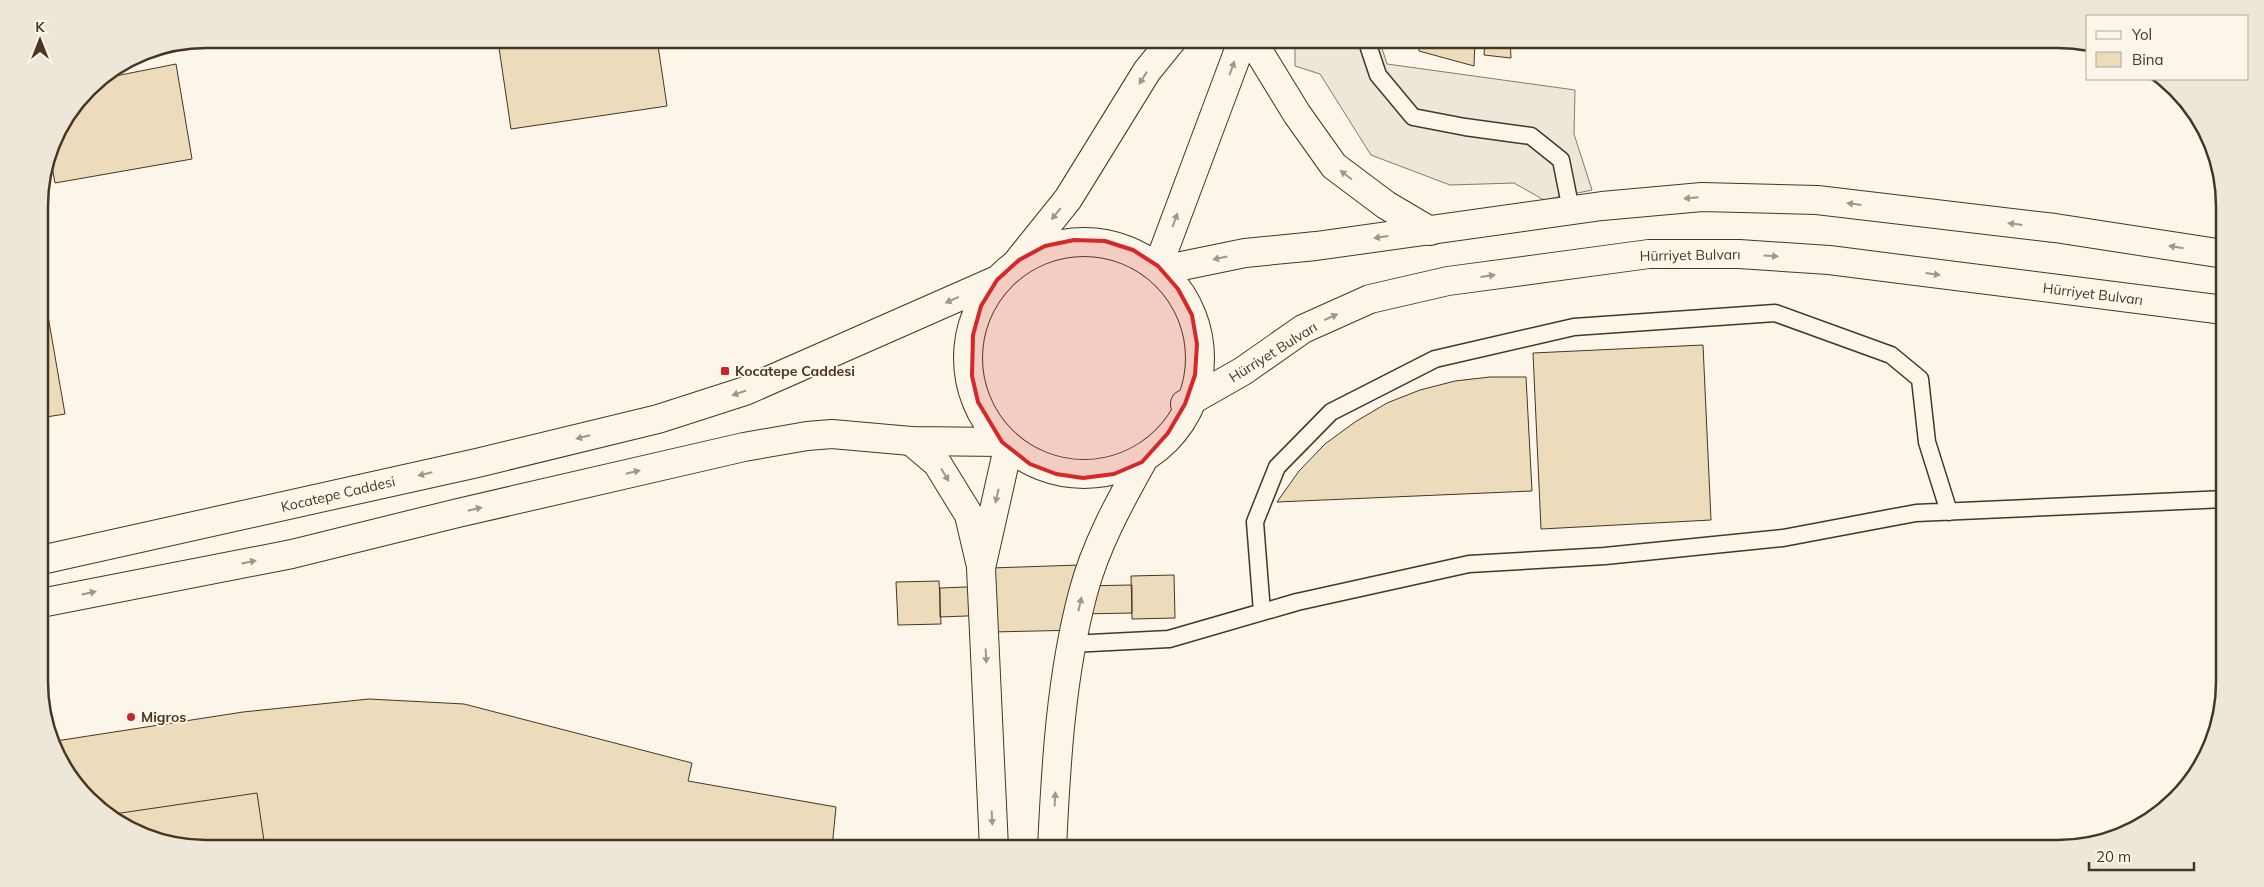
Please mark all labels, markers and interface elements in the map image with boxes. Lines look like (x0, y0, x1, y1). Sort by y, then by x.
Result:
north arrow (15, 15, 65, 65)
legend (2086, 15, 2249, 80)
text: K (35, 18, 45, 36)
text: Yol (2131, 25, 2152, 44)
text: Bina (2132, 50, 2164, 69)
one-way arrow (1228, 60, 1236, 75)
one-way arrow (1139, 71, 1148, 84)
one-way arrow (1340, 169, 1353, 180)
one-way arrow (1683, 194, 1699, 202)
one-way arrow (1845, 200, 1861, 208)
one-way arrow (1050, 208, 1061, 221)
one-way arrow (1171, 212, 1179, 227)
one-way arrow (2007, 220, 2023, 228)
one-way arrow (1373, 233, 1389, 241)
one-way arrow (2167, 242, 2183, 250)
street label: Hürriyet Bulvarı (1639, 245, 1741, 265)
one-way arrow (1763, 253, 1779, 261)
one-way arrow (1213, 254, 1228, 262)
one-way arrow (1925, 270, 1941, 278)
one-way arrow (1480, 271, 1496, 279)
street label: Hürriyet Bulvarı (2042, 279, 2144, 309)
one-way arrow (945, 296, 959, 304)
one-way arrow (1324, 312, 1338, 320)
street label: Hürriyet Bulvarı (1225, 318, 1321, 386)
place label: Kocatepe Caddesi (735, 362, 855, 380)
marker: Kocatepe Caddesi (719, 365, 731, 377)
one-way arrow (732, 390, 747, 397)
one-way arrow (575, 433, 590, 441)
one-way arrow (626, 468, 641, 476)
one-way arrow (940, 468, 949, 482)
one-way arrow (417, 470, 432, 478)
street label: Kocatepe Caddesi (279, 472, 397, 516)
one-way arrow (993, 488, 1001, 503)
one-way arrow (467, 505, 482, 513)
one-way arrow (241, 558, 257, 566)
one-way arrow (81, 589, 97, 597)
one-way arrow (1076, 596, 1084, 611)
one-way arrow (983, 648, 991, 664)
place label: Migros (141, 708, 186, 726)
marker: Migros (125, 711, 137, 723)
one-way arrow (1051, 791, 1059, 807)
one-way arrow (989, 811, 997, 827)
scale bar (2089, 840, 2194, 872)
text: 20 m (2096, 847, 2131, 866)

